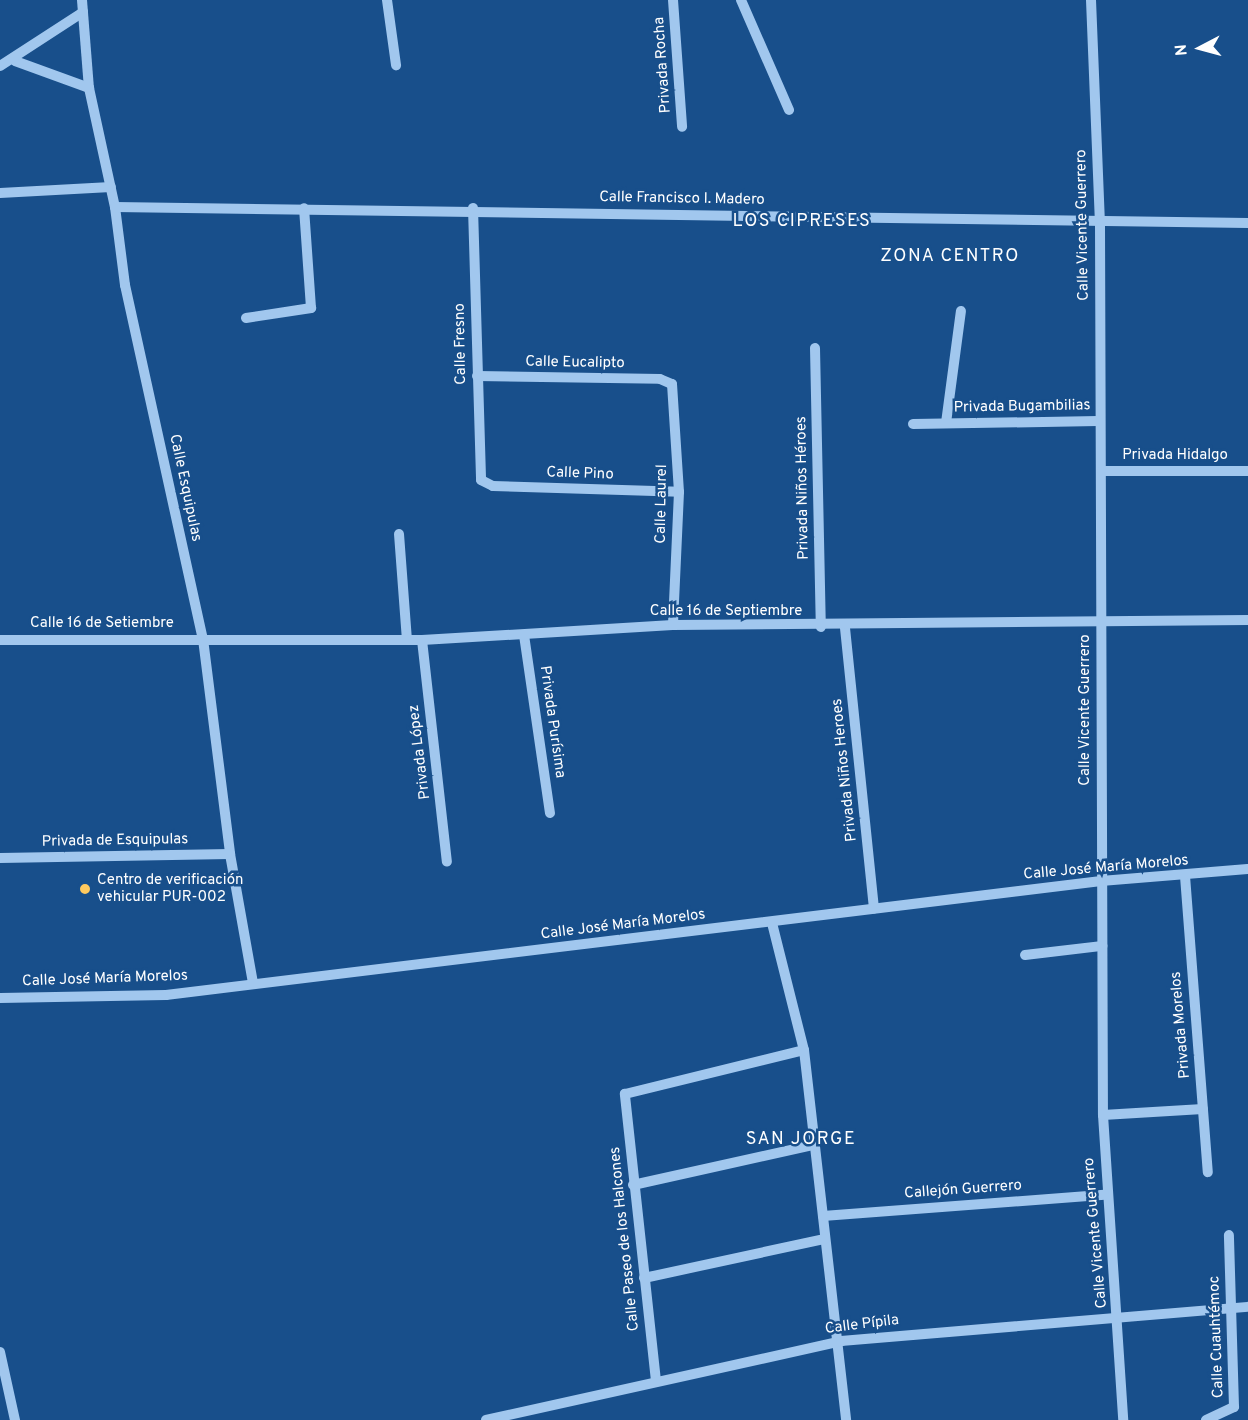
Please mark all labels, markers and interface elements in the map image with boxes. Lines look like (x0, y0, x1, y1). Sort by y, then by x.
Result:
street label: Privada Rocha (651, 16, 675, 114)
north arrow (1170, 18, 1230, 78)
text: N (1172, 43, 1193, 57)
street label: Calle Vicente Guerrero (1073, 149, 1093, 301)
street label: Calle Francisco I. Madero (599, 189, 765, 209)
district label: LOS CIPRESES (733, 211, 871, 233)
district label: ZONA CENTRO (880, 246, 1020, 268)
street label: Calle Fresno (451, 303, 471, 385)
street label: Calle Eucalipto (525, 353, 625, 373)
street label: Privada Bugambilias (953, 397, 1091, 417)
street label: Privada Niños Héroes (793, 416, 813, 560)
street label: Calle Esquipulas (165, 433, 205, 543)
street label: Privada Hidalgo (1122, 447, 1228, 465)
street label: Calle Pino (546, 464, 614, 484)
street label: Calle Laurel (652, 464, 672, 544)
street label: Calle 16 de Septiembre (650, 603, 802, 621)
street label: Calle 16 de Setiembre (30, 615, 174, 633)
street label: Calle Vicente Guerrero (1077, 634, 1095, 786)
street label: Privada Purísima (535, 665, 569, 779)
street label: Privada Niños Heroes (829, 698, 861, 842)
street label: Privada López (405, 704, 435, 800)
street label: Privada de Esquipulas (42, 831, 188, 851)
street label: Calle José María Morelos (1023, 852, 1189, 884)
place label: Centro de verificación vehicular PUR-002 (97, 871, 243, 906)
marker: Centro de verificación vehicular PUR-002 (78, 882, 92, 896)
street label: Calle José María Morelos (540, 906, 706, 944)
street label: Calle José María Morelos (22, 967, 188, 991)
street label: Privada Morelos (1167, 971, 1195, 1079)
district label: SAN JORGE (746, 1129, 856, 1151)
street label: Calle Paseo de los Halcones (606, 1146, 644, 1332)
street label: Calle Vicente Guerrero (1080, 1157, 1112, 1309)
street label: Callejón Guerrero (904, 1177, 1022, 1203)
street label: Calle Cuauhtémoc (1206, 1275, 1228, 1399)
street label: Calle Pípila (824, 1312, 900, 1338)

